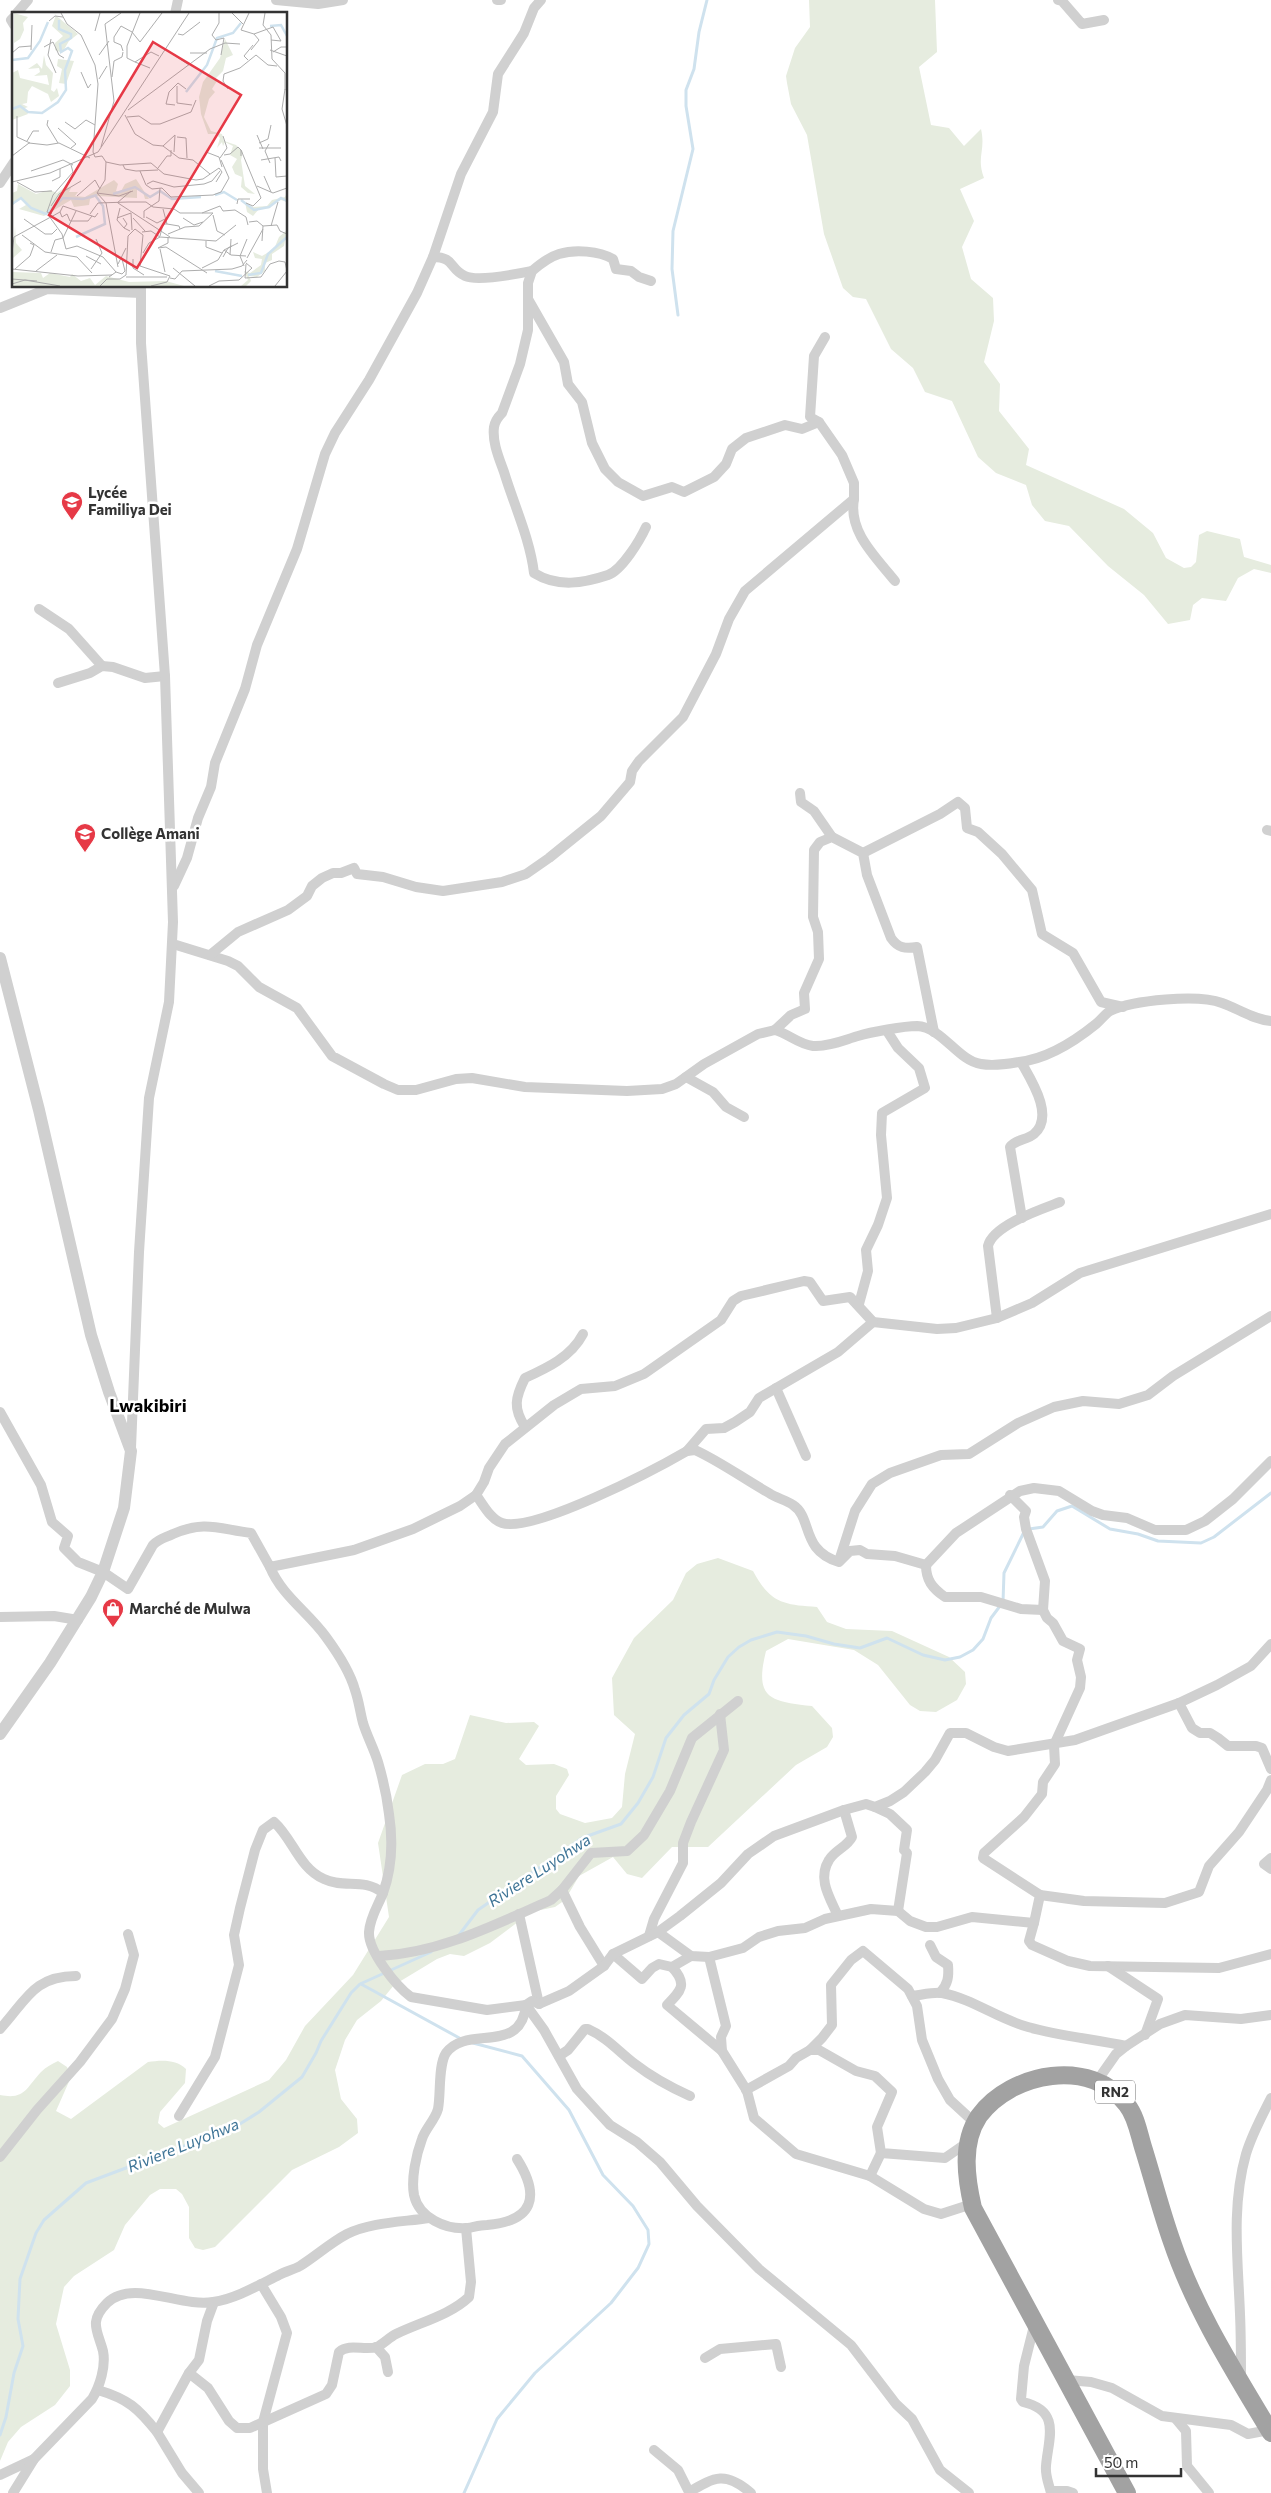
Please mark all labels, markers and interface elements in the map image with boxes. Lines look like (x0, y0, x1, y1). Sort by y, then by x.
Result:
inset map (12, 12, 288, 288)
place label: Lycée Familiya Dei (88, 483, 172, 518)
school or university icon: Lycée Familiya Dei (60, 490, 84, 521)
school or university icon: Collège Amani (73, 822, 97, 853)
place label: Collège Amani (101, 824, 200, 842)
district label: Lwakibiri (109, 1394, 187, 1416)
shop icon: Marché de Mulwa (101, 1597, 125, 1628)
place label: Marché de Mulwa (129, 1599, 251, 1617)
water label: Riviere Luyohwa (484, 1829, 594, 1910)
road number: RN2 (1095, 2080, 1135, 2104)
water label: Riviere Luyohwa (124, 2113, 241, 2176)
scale bar (1096, 2446, 1181, 2478)
text: 50 m (1104, 2453, 1138, 2471)

